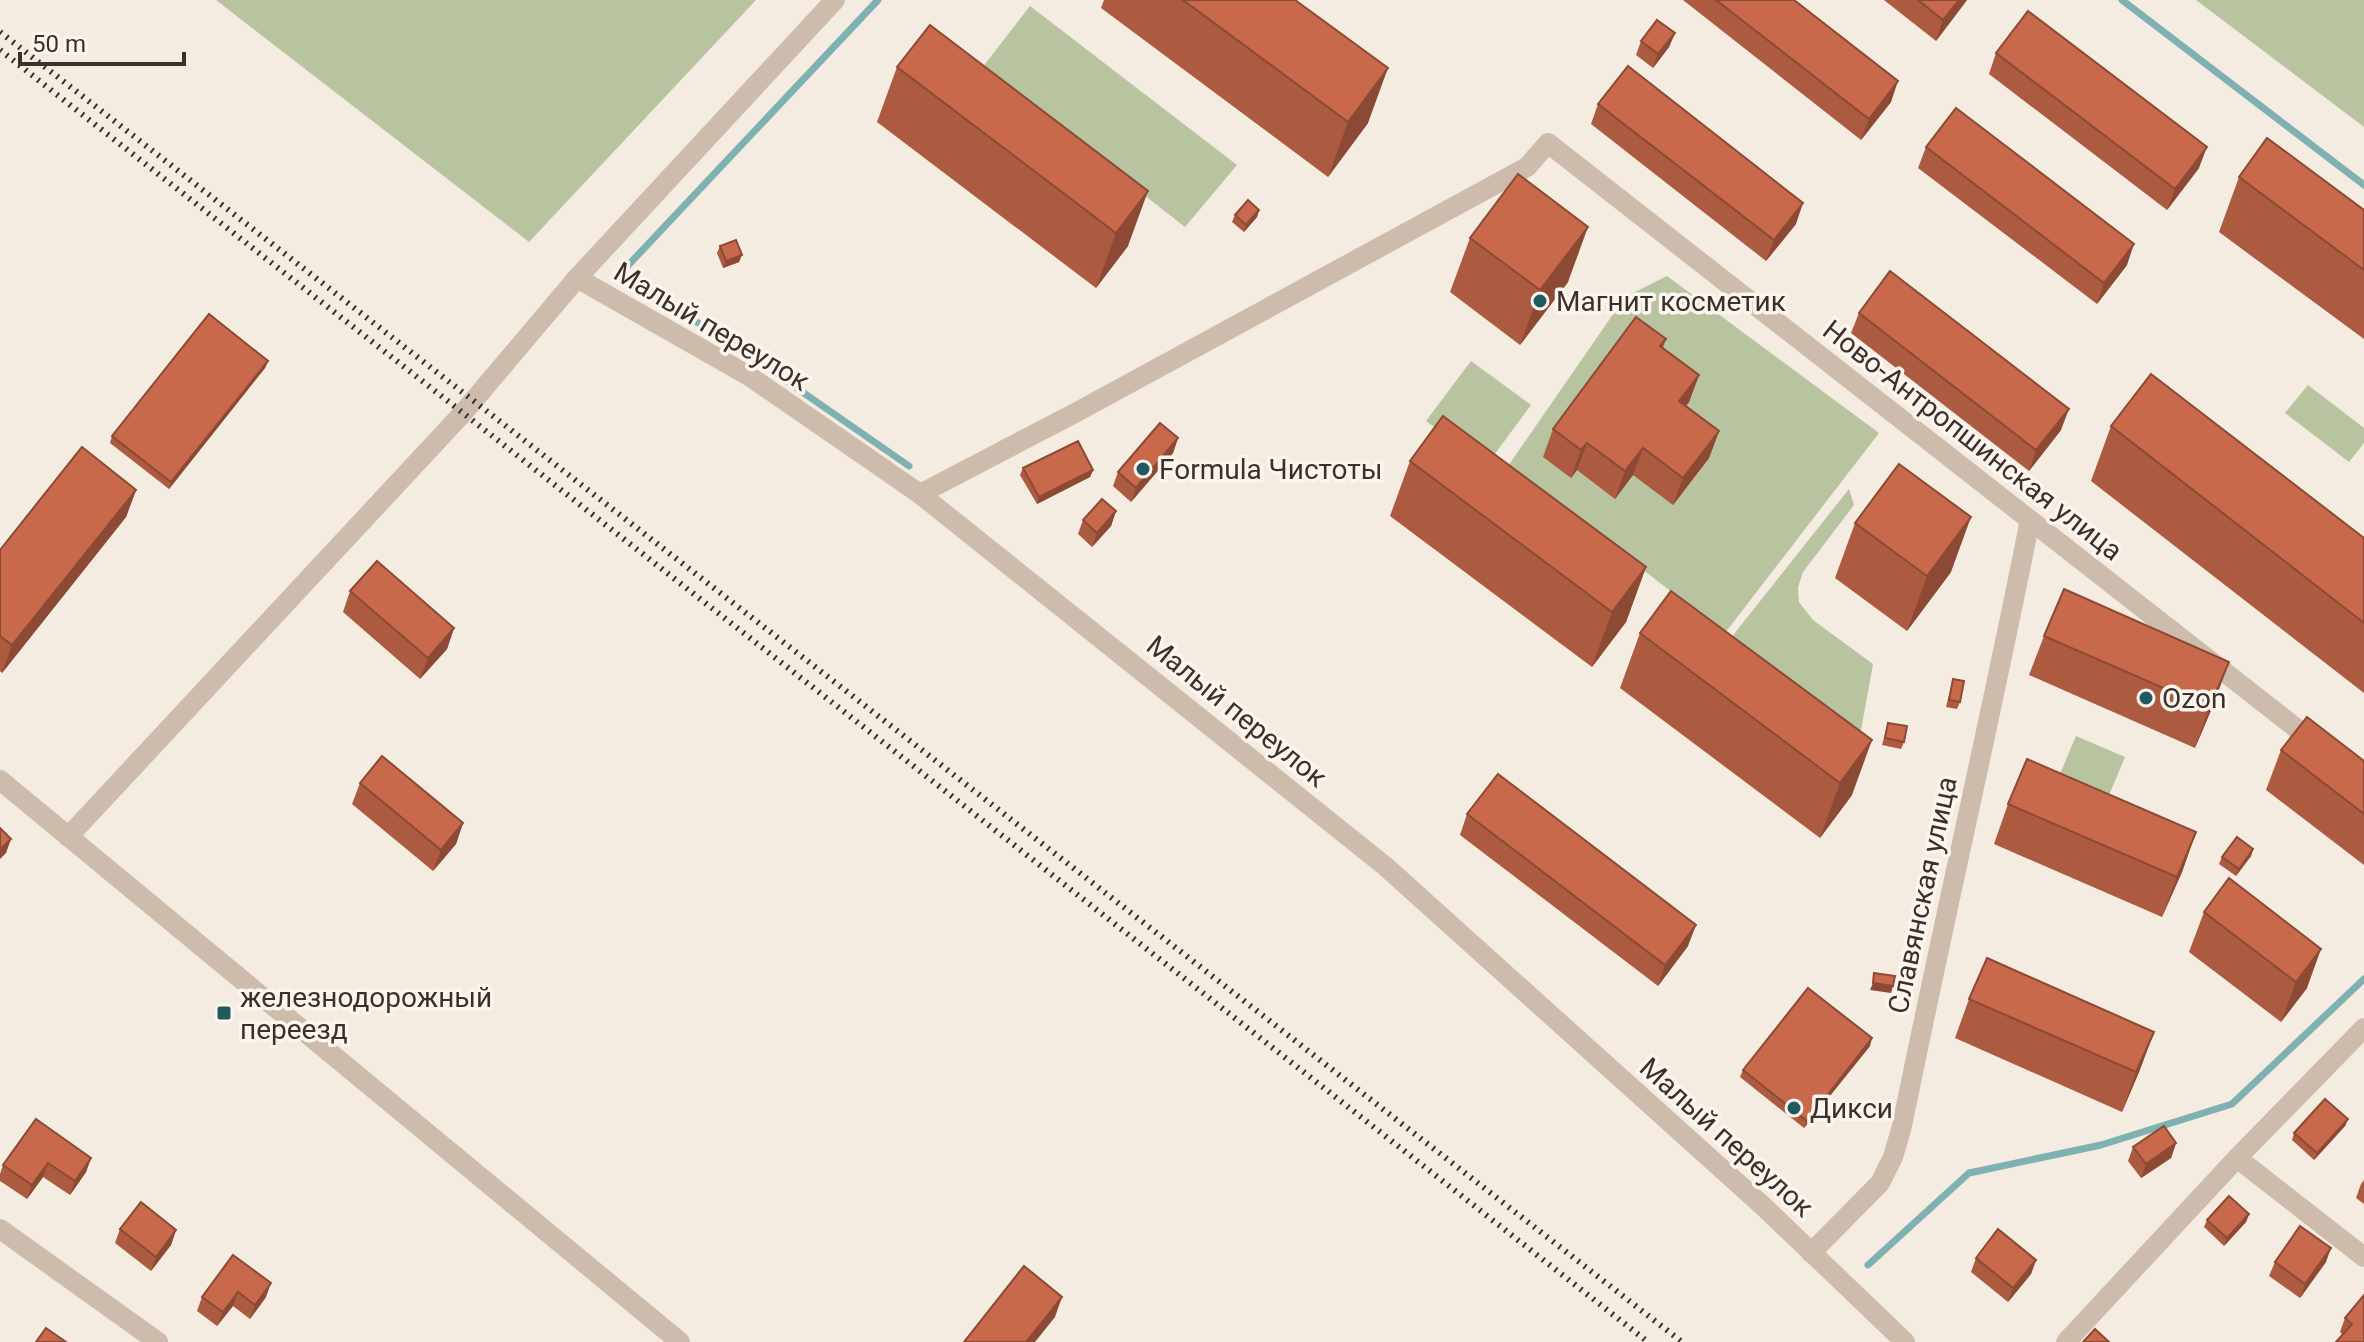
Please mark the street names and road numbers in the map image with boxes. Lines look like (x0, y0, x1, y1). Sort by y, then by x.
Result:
street label: Малый переулок (608, 255, 815, 398)
street label: Ново-Антропшинская улица (1817, 313, 2129, 567)
street label: Малый переулок (1140, 629, 1333, 794)
street label: Славянская улица (1881, 774, 1964, 1017)
street label: Малый переулок (1633, 1051, 1820, 1224)

